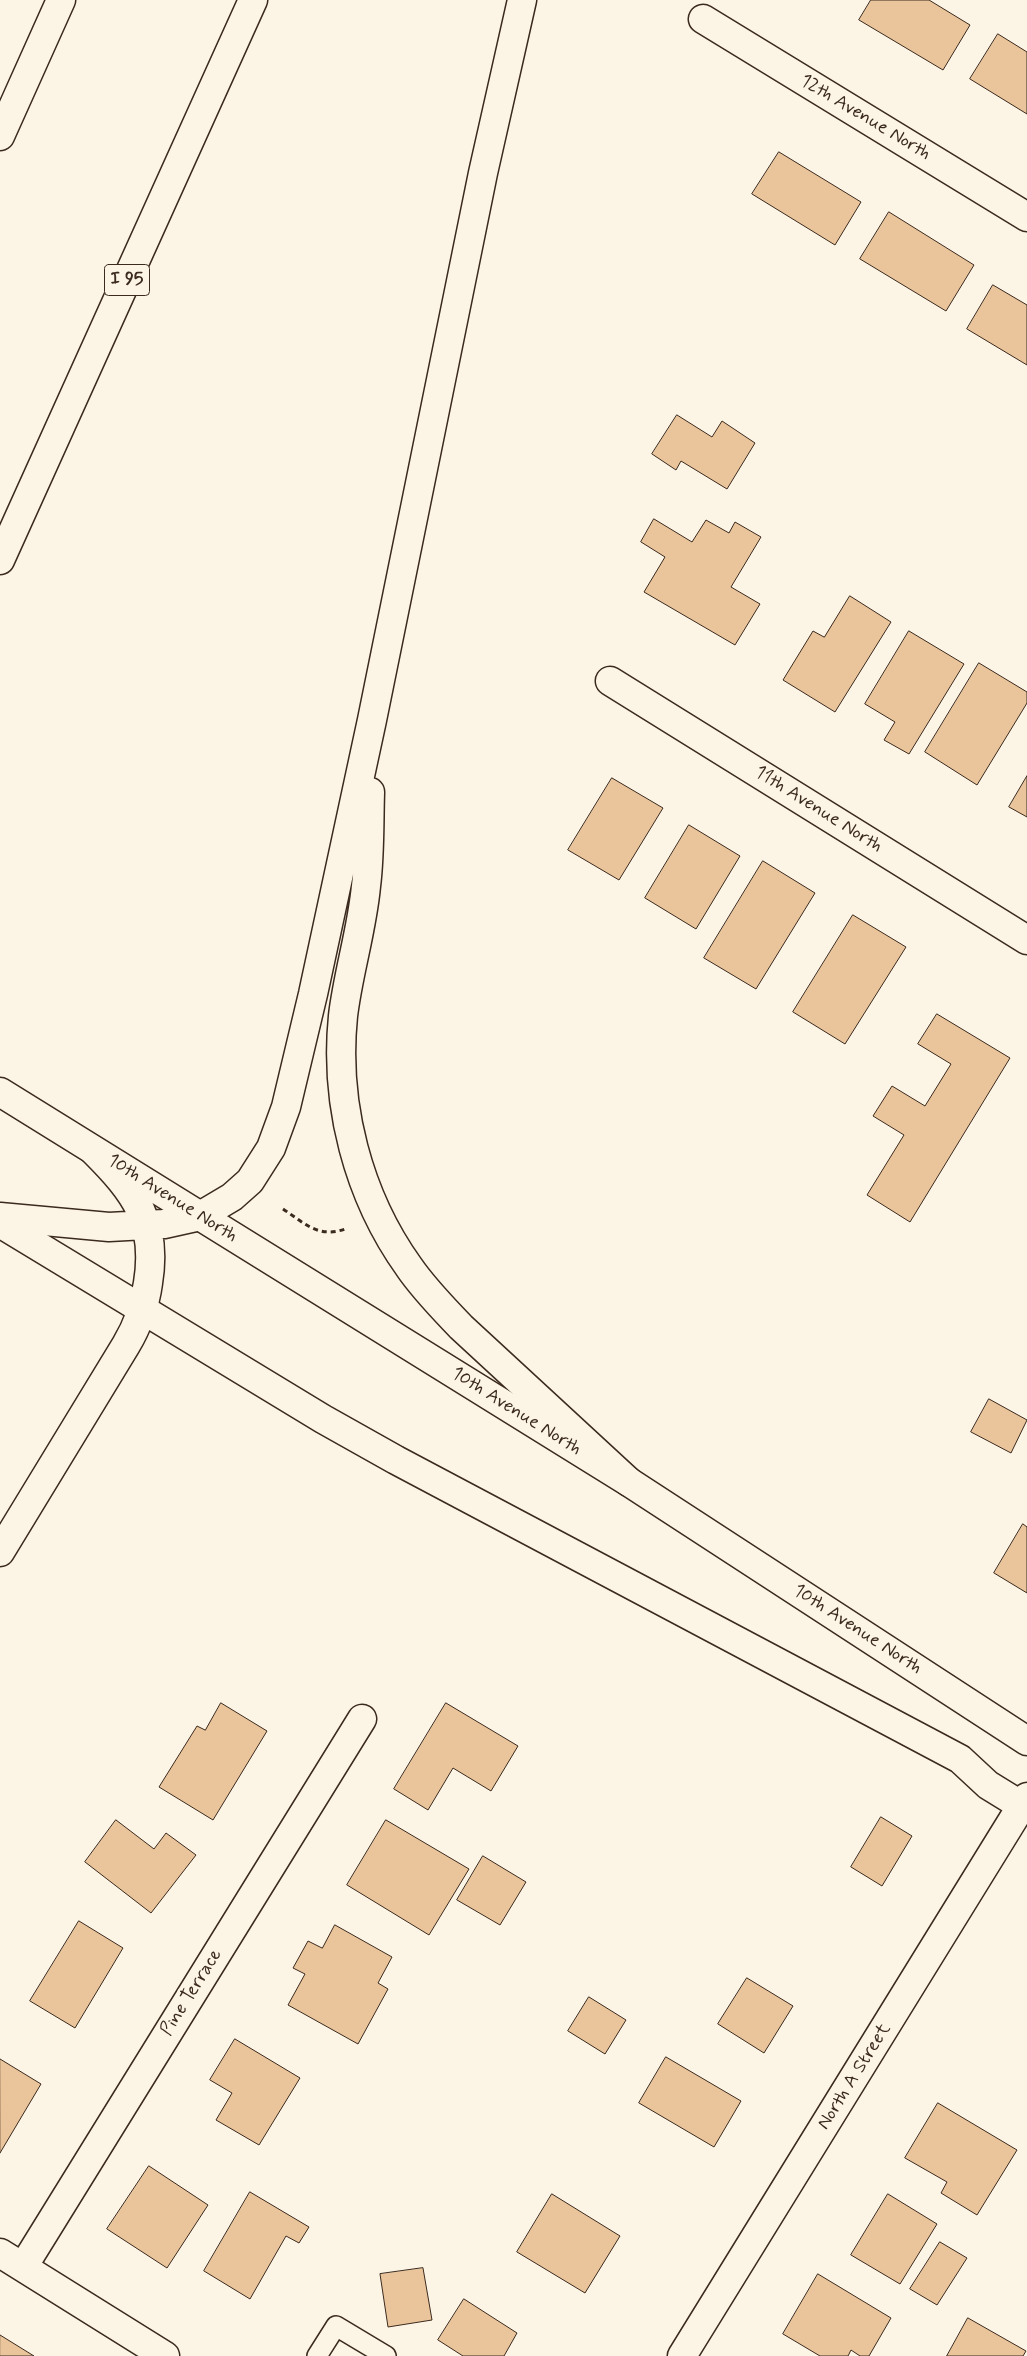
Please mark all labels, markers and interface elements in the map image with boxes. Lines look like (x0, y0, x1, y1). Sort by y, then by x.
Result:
street label: 12th Avenue North (796, 70, 934, 166)
road number: I 95 (104, 264, 150, 296)
street label: 11th Avenue North (750, 762, 886, 858)
street label: 10th Avenue North (103, 1150, 241, 1248)
street label: 10th Avenue North (447, 1363, 585, 1461)
street label: 10th Avenue North (788, 1580, 926, 1680)
street label: Pine Terrace (156, 1945, 228, 2041)
street label: North A Street (813, 2020, 897, 2134)

